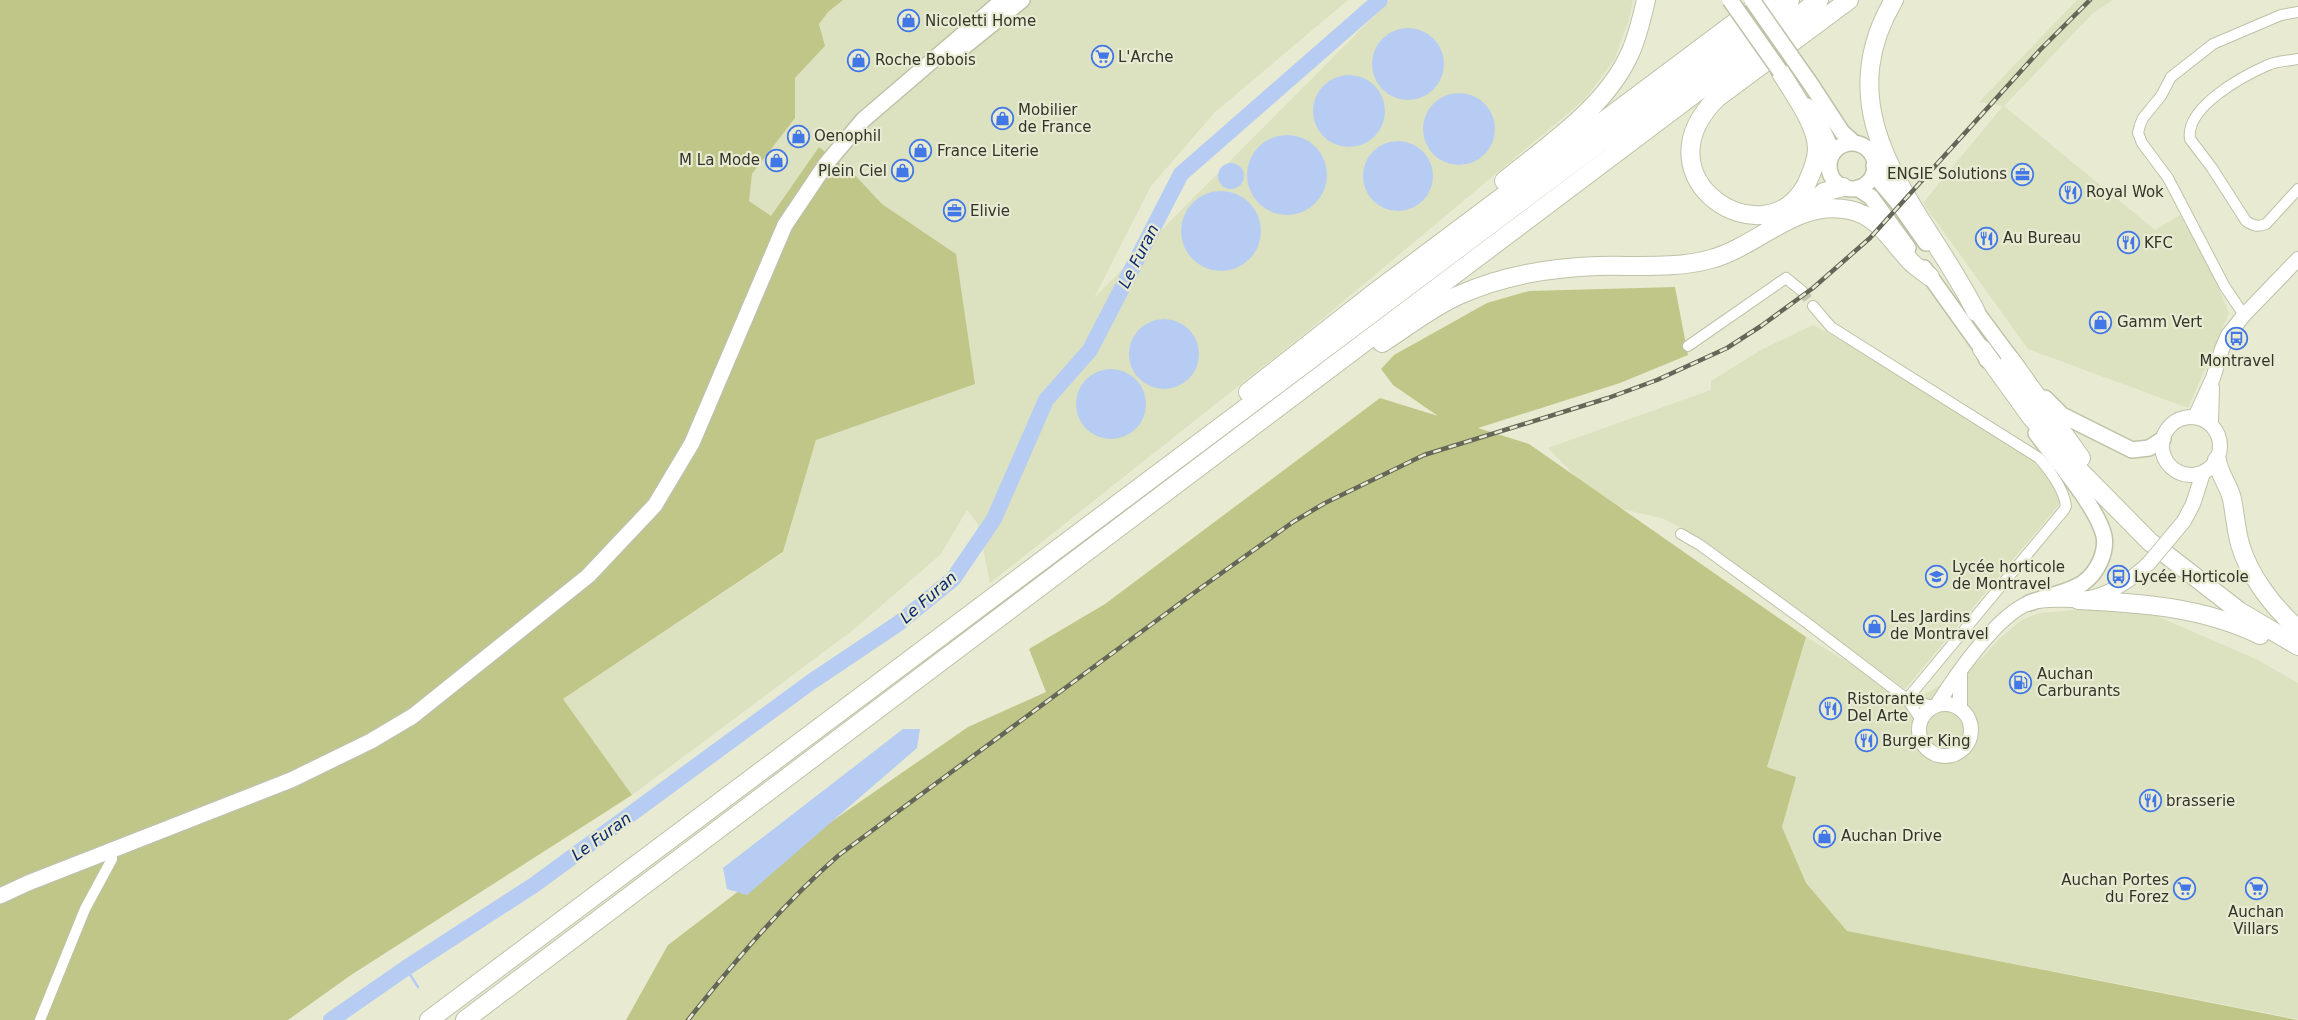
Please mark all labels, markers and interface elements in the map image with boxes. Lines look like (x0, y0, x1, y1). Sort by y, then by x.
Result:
shop icon: Nicoletti Home (897, 9, 921, 33)
place label: Nicoletti Home (925, 12, 1036, 30)
supermarket icon: L'Arche (1090, 45, 1114, 69)
shop icon: Roche Bobois (847, 48, 871, 72)
place label: L'Arche (1118, 48, 1174, 66)
place label: Roche Bobois (875, 51, 976, 69)
place label: Mobilier de France (1018, 101, 1091, 136)
shop icon: Mobilier de France (990, 107, 1014, 131)
shop icon: Oenophil (786, 124, 810, 148)
place label: Oenophil (814, 127, 881, 145)
shop icon: France Literie (909, 139, 933, 163)
place label: France Literie (937, 142, 1039, 160)
shop icon: M La Mode (764, 148, 788, 172)
place label: M La Mode (679, 151, 760, 169)
shop icon: Plein Ciel (891, 159, 915, 183)
place label: Plein Ciel (818, 162, 887, 180)
office icon: ENGIE Solutions (2011, 162, 2035, 186)
place label: ENGIE Solutions (1887, 165, 2007, 183)
restaurant icon: Royal Wok (2058, 180, 2082, 204)
place label: Royal Wok (2086, 183, 2164, 201)
office icon: Elivie (942, 199, 966, 223)
place label: Elivie (970, 202, 1010, 220)
water label: Le Furan (1114, 221, 1163, 291)
restaurant icon: Au Bureau (1975, 226, 1999, 250)
place label: Au Bureau (2003, 229, 2081, 247)
restaurant icon: KFC (2116, 231, 2140, 255)
place label: KFC (2144, 234, 2173, 252)
shop icon: Gamm Vert (2089, 310, 2113, 334)
place label: Gamm Vert (2117, 313, 2202, 331)
bus stop icon: Montravel (2225, 326, 2249, 350)
place label: Montravel (2199, 352, 2275, 370)
place label: Lycée horticole de Montravel (1952, 558, 2065, 593)
school or university icon: Lycée horticole de Montravel (1924, 564, 1948, 588)
bus stop icon: Lycée Horticole (2106, 565, 2130, 589)
water label: Le Furan (896, 568, 961, 627)
place label: Lycée Horticole (2134, 568, 2249, 586)
place label: Les Jardins de Montravel (1890, 608, 1989, 643)
shop icon: Les Jardins de Montravel (1862, 614, 1886, 638)
place label: Auchan Carburants (2037, 665, 2121, 700)
fuel station icon: Auchan Carburants (2009, 671, 2033, 695)
place label: Ristorante Del Arte (1847, 690, 1924, 725)
restaurant icon: Ristorante Del Arte (1819, 696, 1843, 720)
restaurant icon: Burger King (1854, 729, 1878, 753)
place label: Burger King (1882, 732, 1970, 750)
restaurant icon: brasserie (2138, 789, 2162, 813)
place label: brasserie (2166, 792, 2235, 810)
water label: Le Furan (568, 808, 635, 864)
shop icon: Auchan Drive (1813, 824, 1837, 848)
place label: Auchan Drive (1841, 827, 1942, 845)
place label: Auchan Portes du Forez (2061, 871, 2169, 906)
supermarket icon: Auchan Portes du Forez (2173, 877, 2197, 901)
supermarket icon: Auchan Villars (2244, 877, 2268, 901)
place label: Auchan Villars (2228, 903, 2284, 938)

